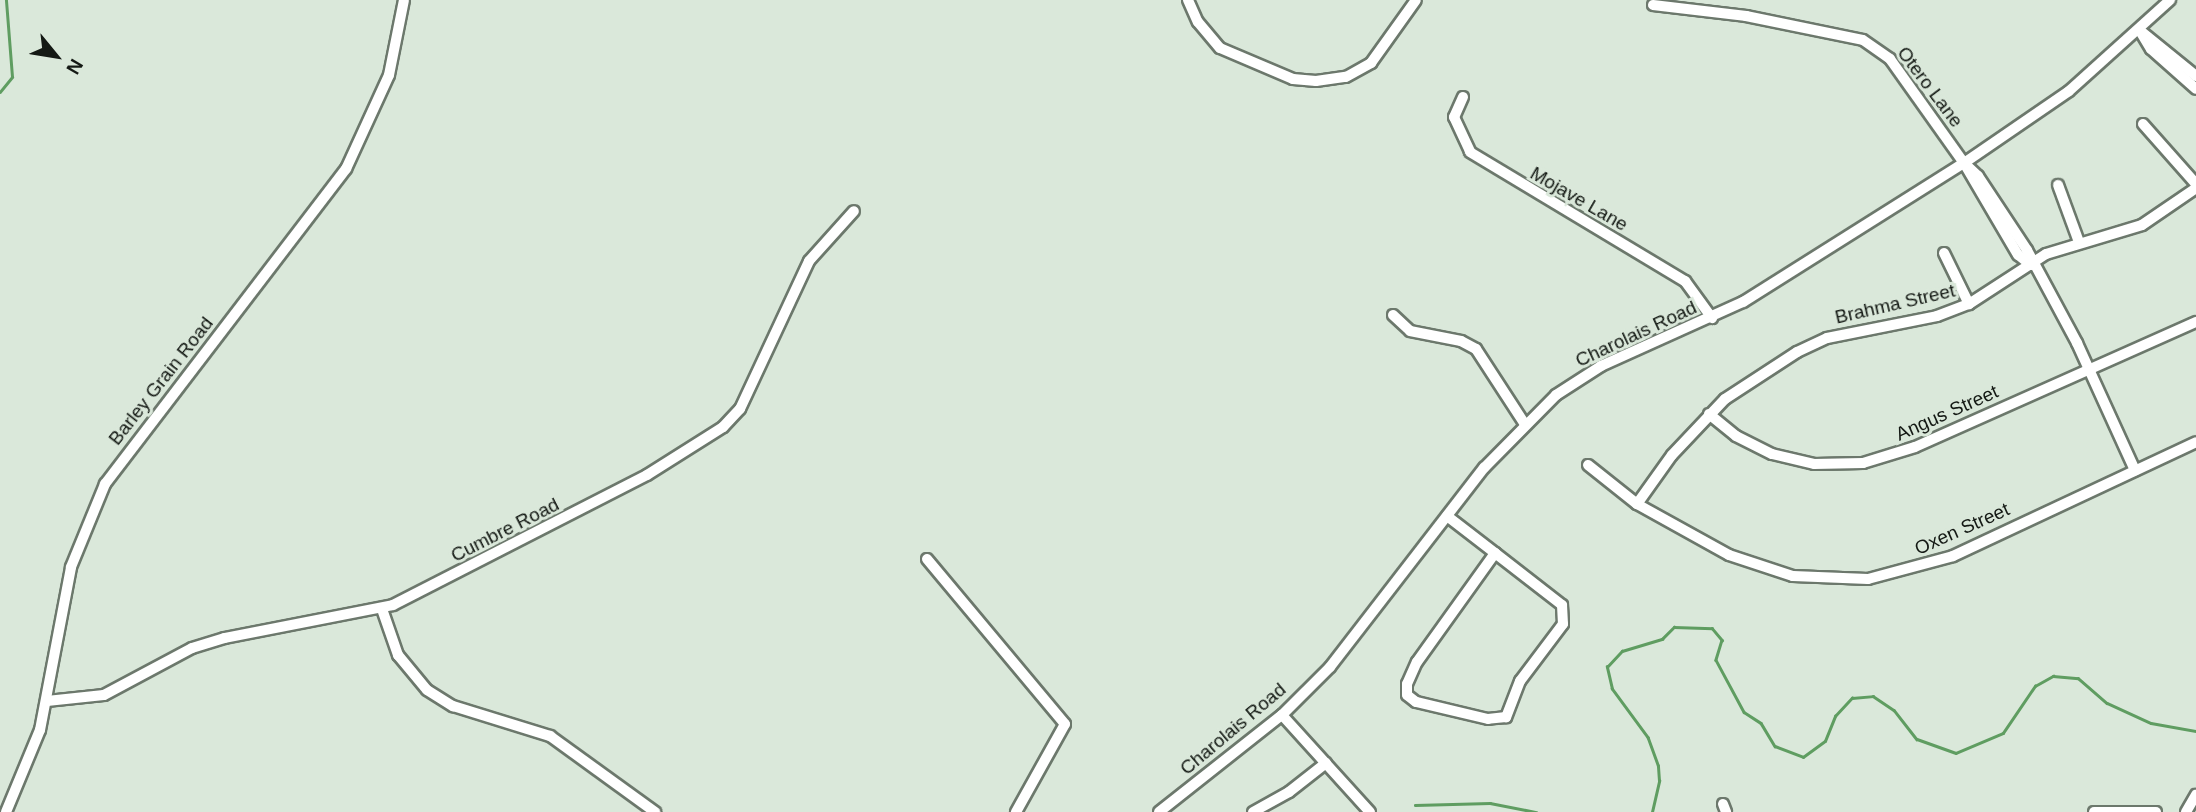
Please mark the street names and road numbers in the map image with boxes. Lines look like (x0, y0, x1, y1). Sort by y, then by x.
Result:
street label: Otero Lane (1892, 42, 1968, 132)
street label: Mojave Lane (1526, 162, 1632, 236)
street label: Brahma Street (1833, 279, 1957, 329)
street label: Charolais Road (1572, 296, 1700, 372)
street label: Barley Grain Road (104, 312, 218, 450)
street label: Angus Street (1892, 380, 2002, 446)
street label: Cumbre Road (447, 493, 563, 567)
street label: Oxen Street (1911, 498, 2013, 560)
street label: Charolais Road (1176, 678, 1290, 780)

